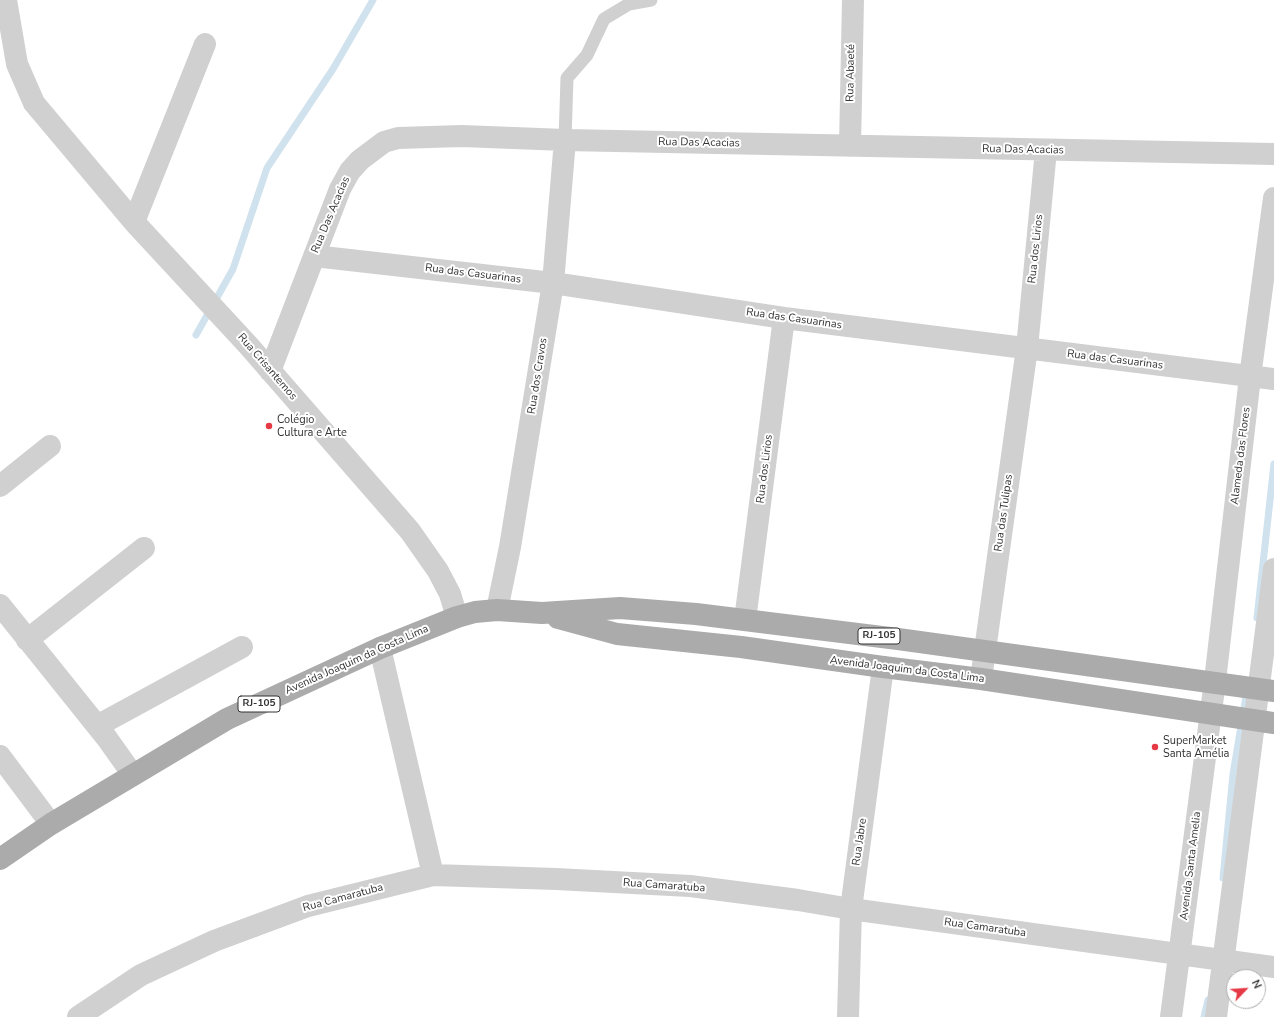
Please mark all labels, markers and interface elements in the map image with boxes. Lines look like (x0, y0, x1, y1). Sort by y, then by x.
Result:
street label: Rua Abaeté (844, 44, 858, 102)
street label: Rua Das Acacias (658, 136, 740, 150)
street label: Rua Das Acacias (982, 143, 1064, 157)
street label: Rua Das Acacias (309, 175, 353, 255)
street label: Rua dos Lirios (1026, 214, 1046, 284)
street label: Rua das Casuarinas (424, 262, 522, 286)
street label: Rua das Casuarinas (745, 306, 843, 332)
street label: Rua Crisantemos (234, 331, 300, 403)
street label: Rua dos Cravos (525, 337, 551, 415)
street label: Rua das Casuarinas (1066, 348, 1164, 372)
street label: Alameda das Flores (1228, 406, 1254, 506)
place label: Colégio Cultura e Arte (277, 413, 347, 439)
marker: Colégio Cultura e Arte (264, 421, 274, 431)
street label: Rua dos Lirios (754, 434, 776, 504)
street label: Rua das Tulipas (992, 474, 1016, 552)
street label: Avenida Joaquim da Costa Lima (283, 622, 431, 698)
road number: RJ-105 (858, 628, 900, 644)
street label: Avenida Joaquim da Costa Lima (829, 654, 985, 686)
road number: RJ-105 (238, 696, 280, 712)
place label: SuperMarket Santa Amélia (1163, 734, 1229, 760)
marker: SuperMarket Santa Amélia (1150, 742, 1160, 752)
street label: Avenida Santa Amelia (1178, 811, 1204, 921)
street label: Rua Jabre (850, 817, 870, 867)
street label: Rua Camaratuba (622, 877, 706, 895)
street label: Rua Camaratuba (301, 881, 385, 915)
street label: Rua Camaratuba (943, 916, 1027, 940)
north arrow (1226, 969, 1266, 1009)
text: N (1248, 977, 1265, 991)

